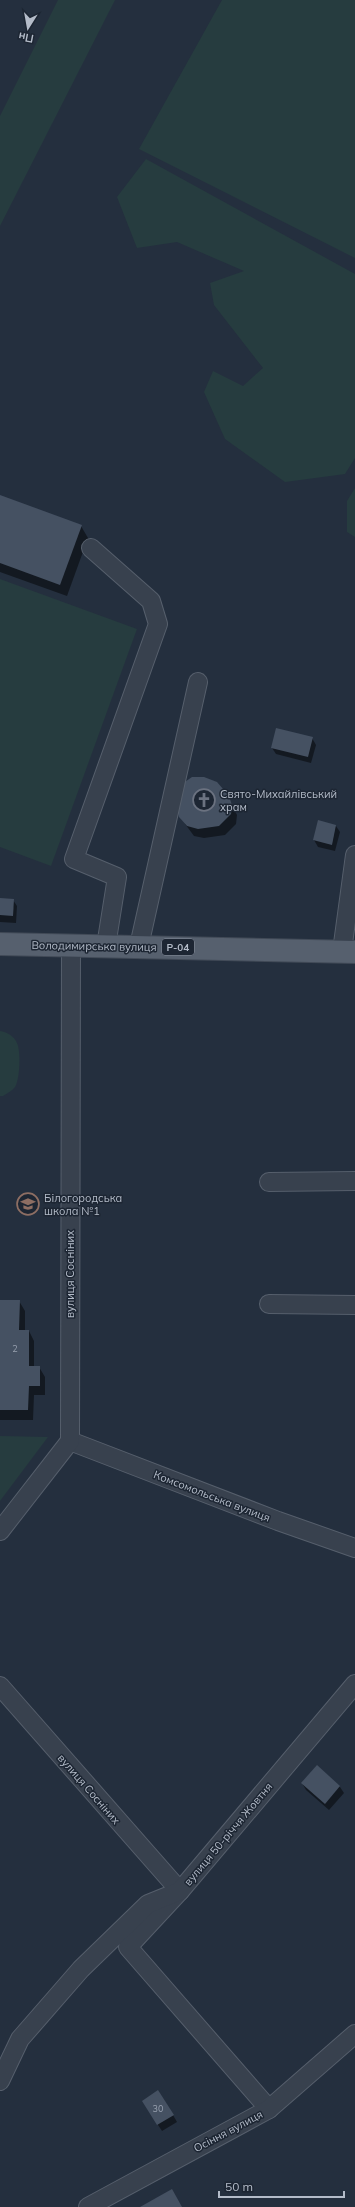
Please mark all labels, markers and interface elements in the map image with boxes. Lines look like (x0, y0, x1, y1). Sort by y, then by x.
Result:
north arrow (8, 8, 48, 48)
text: Пн (17, 29, 35, 46)
church icon: Свято-Михайлівський храм (191, 787, 217, 813)
place label: Свято-Михайлівський храм (220, 787, 337, 814)
street label: Володимирська вулиця (31, 938, 157, 954)
road number: Р-04 (162, 939, 194, 955)
school or university icon: Білогородська школа №1 (15, 1191, 41, 1217)
place label: Білогородська школа №1 (44, 1191, 122, 1218)
street label: вулиця Сосніних (63, 1230, 77, 1318)
house number: 2 (12, 1343, 18, 1354)
street label: Комсомольська вулиця (152, 1467, 272, 1525)
street label: вулиця Сосніних (55, 1751, 123, 1827)
street label: вулиця 50-річчя Жовтня (181, 1780, 275, 1888)
house number: 30 (153, 2103, 163, 2114)
street label: Осіння вулиця (191, 2107, 265, 2155)
scale bar (219, 2173, 344, 2199)
text: 50 m (225, 2179, 253, 2194)

